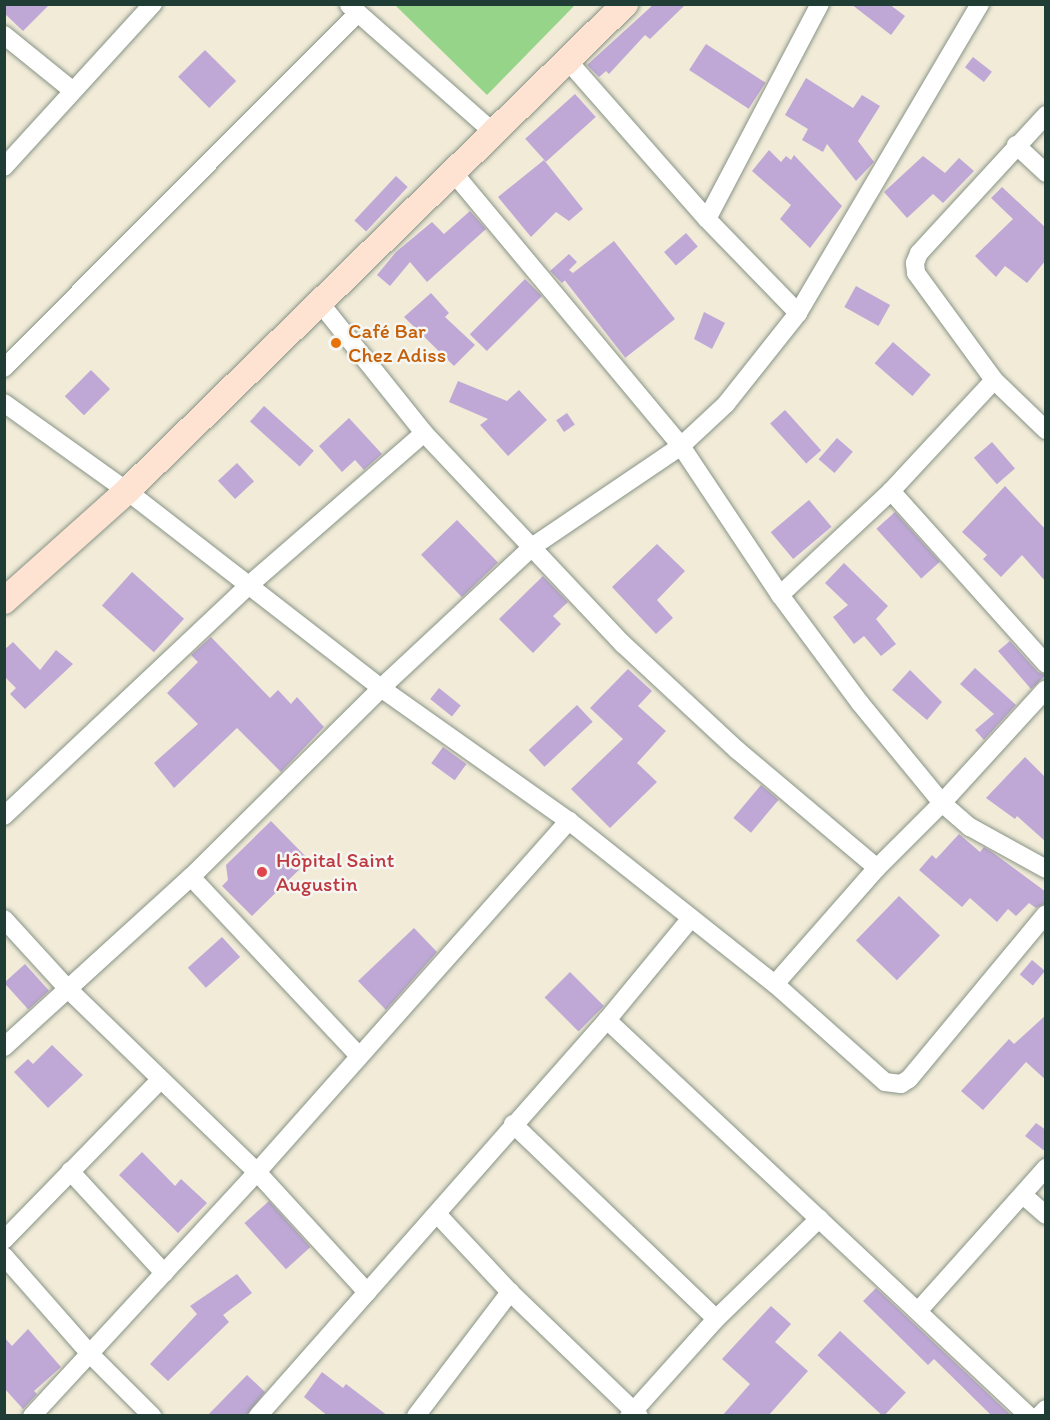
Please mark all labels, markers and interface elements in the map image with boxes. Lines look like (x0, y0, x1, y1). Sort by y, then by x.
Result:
place label: Café Bar Chez Adiss (348, 318, 446, 368)
marker: Café Bar Chez Adiss (329, 336, 343, 350)
place label: Hôpital Saint Augustin (276, 847, 394, 897)
marker: Hôpital Saint Augustin (253, 863, 271, 881)

